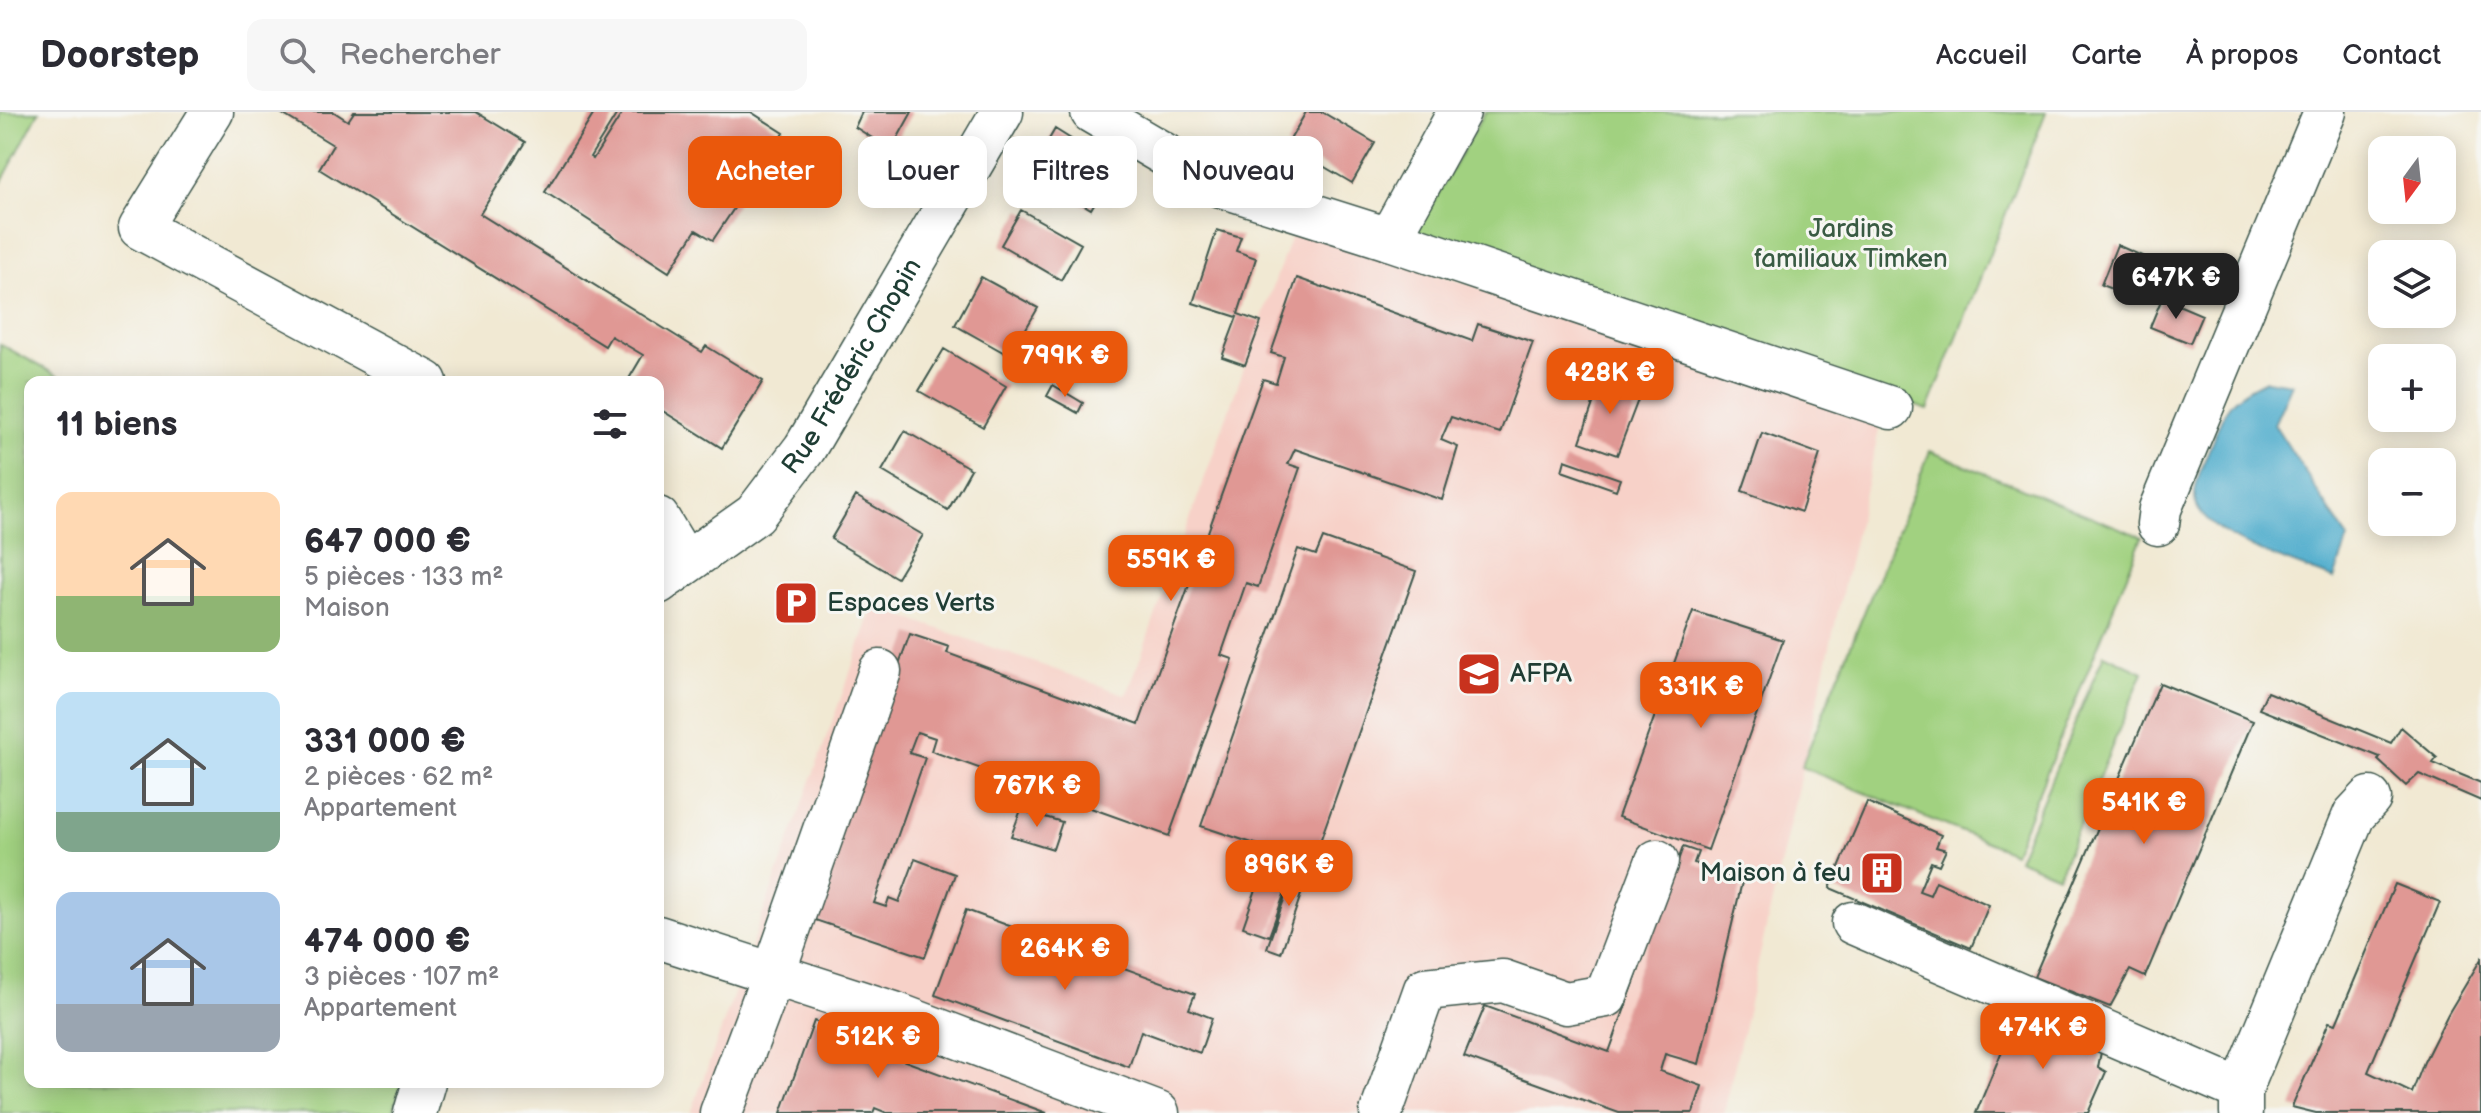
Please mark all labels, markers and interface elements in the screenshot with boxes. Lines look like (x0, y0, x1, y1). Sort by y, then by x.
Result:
search box (247, 19, 807, 91)
text: Doorstep (40, 33, 199, 78)
icon: search (275, 33, 319, 77)
text: Rechercher (339, 37, 500, 73)
text: Accueil (1936, 39, 2027, 72)
text: Carte (2071, 39, 2142, 72)
text: À propos (2186, 39, 2298, 72)
text: Contact (2342, 39, 2441, 72)
chip: Acheter (688, 136, 842, 208)
chip: Louer (858, 136, 987, 208)
chip: Filtres (1003, 136, 1137, 208)
chip: Nouveau (1153, 136, 1323, 208)
north arrow (2368, 136, 2456, 224)
map controls (2368, 136, 2456, 536)
park label: Jardins familiaux Timken (1754, 214, 1948, 275)
button: layers (2368, 240, 2456, 328)
street label: Rue Frédéric Chopin (775, 253, 928, 480)
pin: 647K € (2111, 253, 2241, 321)
text: 647K € (2131, 263, 2221, 294)
pin: 799K € (1000, 331, 1130, 399)
text: 799K € (1020, 341, 1110, 372)
button: + (2368, 344, 2456, 432)
pin: 428K € (1545, 348, 1675, 416)
text: 428K € (1565, 358, 1655, 389)
icon: filters (588, 402, 632, 446)
text: 11 biens (56, 404, 177, 445)
button: − (2368, 448, 2456, 536)
text: 647 000 € (304, 521, 471, 562)
icon: home (120, 524, 216, 620)
pin: 559K € (1106, 535, 1236, 603)
text: 559K € (1126, 545, 1216, 576)
text: 5 pièces · 133 m² (304, 562, 504, 593)
parking icon: Espaces Verts (772, 579, 820, 627)
place label: Espaces Verts (827, 588, 995, 619)
text: Maison (304, 593, 390, 624)
school or university icon: AFPA (1455, 650, 1503, 698)
place label: AFPA (1510, 659, 1572, 690)
pin: 331K € (1636, 662, 1766, 730)
text: 331K € (1658, 672, 1744, 703)
text: 331 000 € (304, 721, 466, 762)
icon: home (120, 724, 216, 820)
pin: 767K € (972, 761, 1102, 829)
text: 2 pièces · 62 m² (304, 762, 493, 793)
text: 767K € (993, 771, 1081, 802)
pin: 541K € (2079, 778, 2209, 846)
text: 541K € (2101, 788, 2187, 819)
text: Appartement (304, 793, 457, 824)
pin: 896K € (1224, 840, 1354, 908)
building icon: Maison à feu (1858, 849, 1906, 897)
text: 896K € (1244, 850, 1334, 881)
place label: Maison à feu (1700, 858, 1851, 889)
text: 474 000 € (304, 921, 470, 962)
icon: home (120, 924, 216, 1020)
pin: 264K € (1000, 924, 1130, 992)
text: 264K € (1020, 934, 1110, 965)
text: 3 pièces · 107 m² (304, 962, 499, 993)
text: Appartement (304, 993, 457, 1024)
pin: 474K € (1978, 1003, 2108, 1071)
pin: 512K € (813, 1012, 943, 1080)
text: 474K € (1998, 1013, 2088, 1044)
text: 512K € (835, 1022, 921, 1053)

